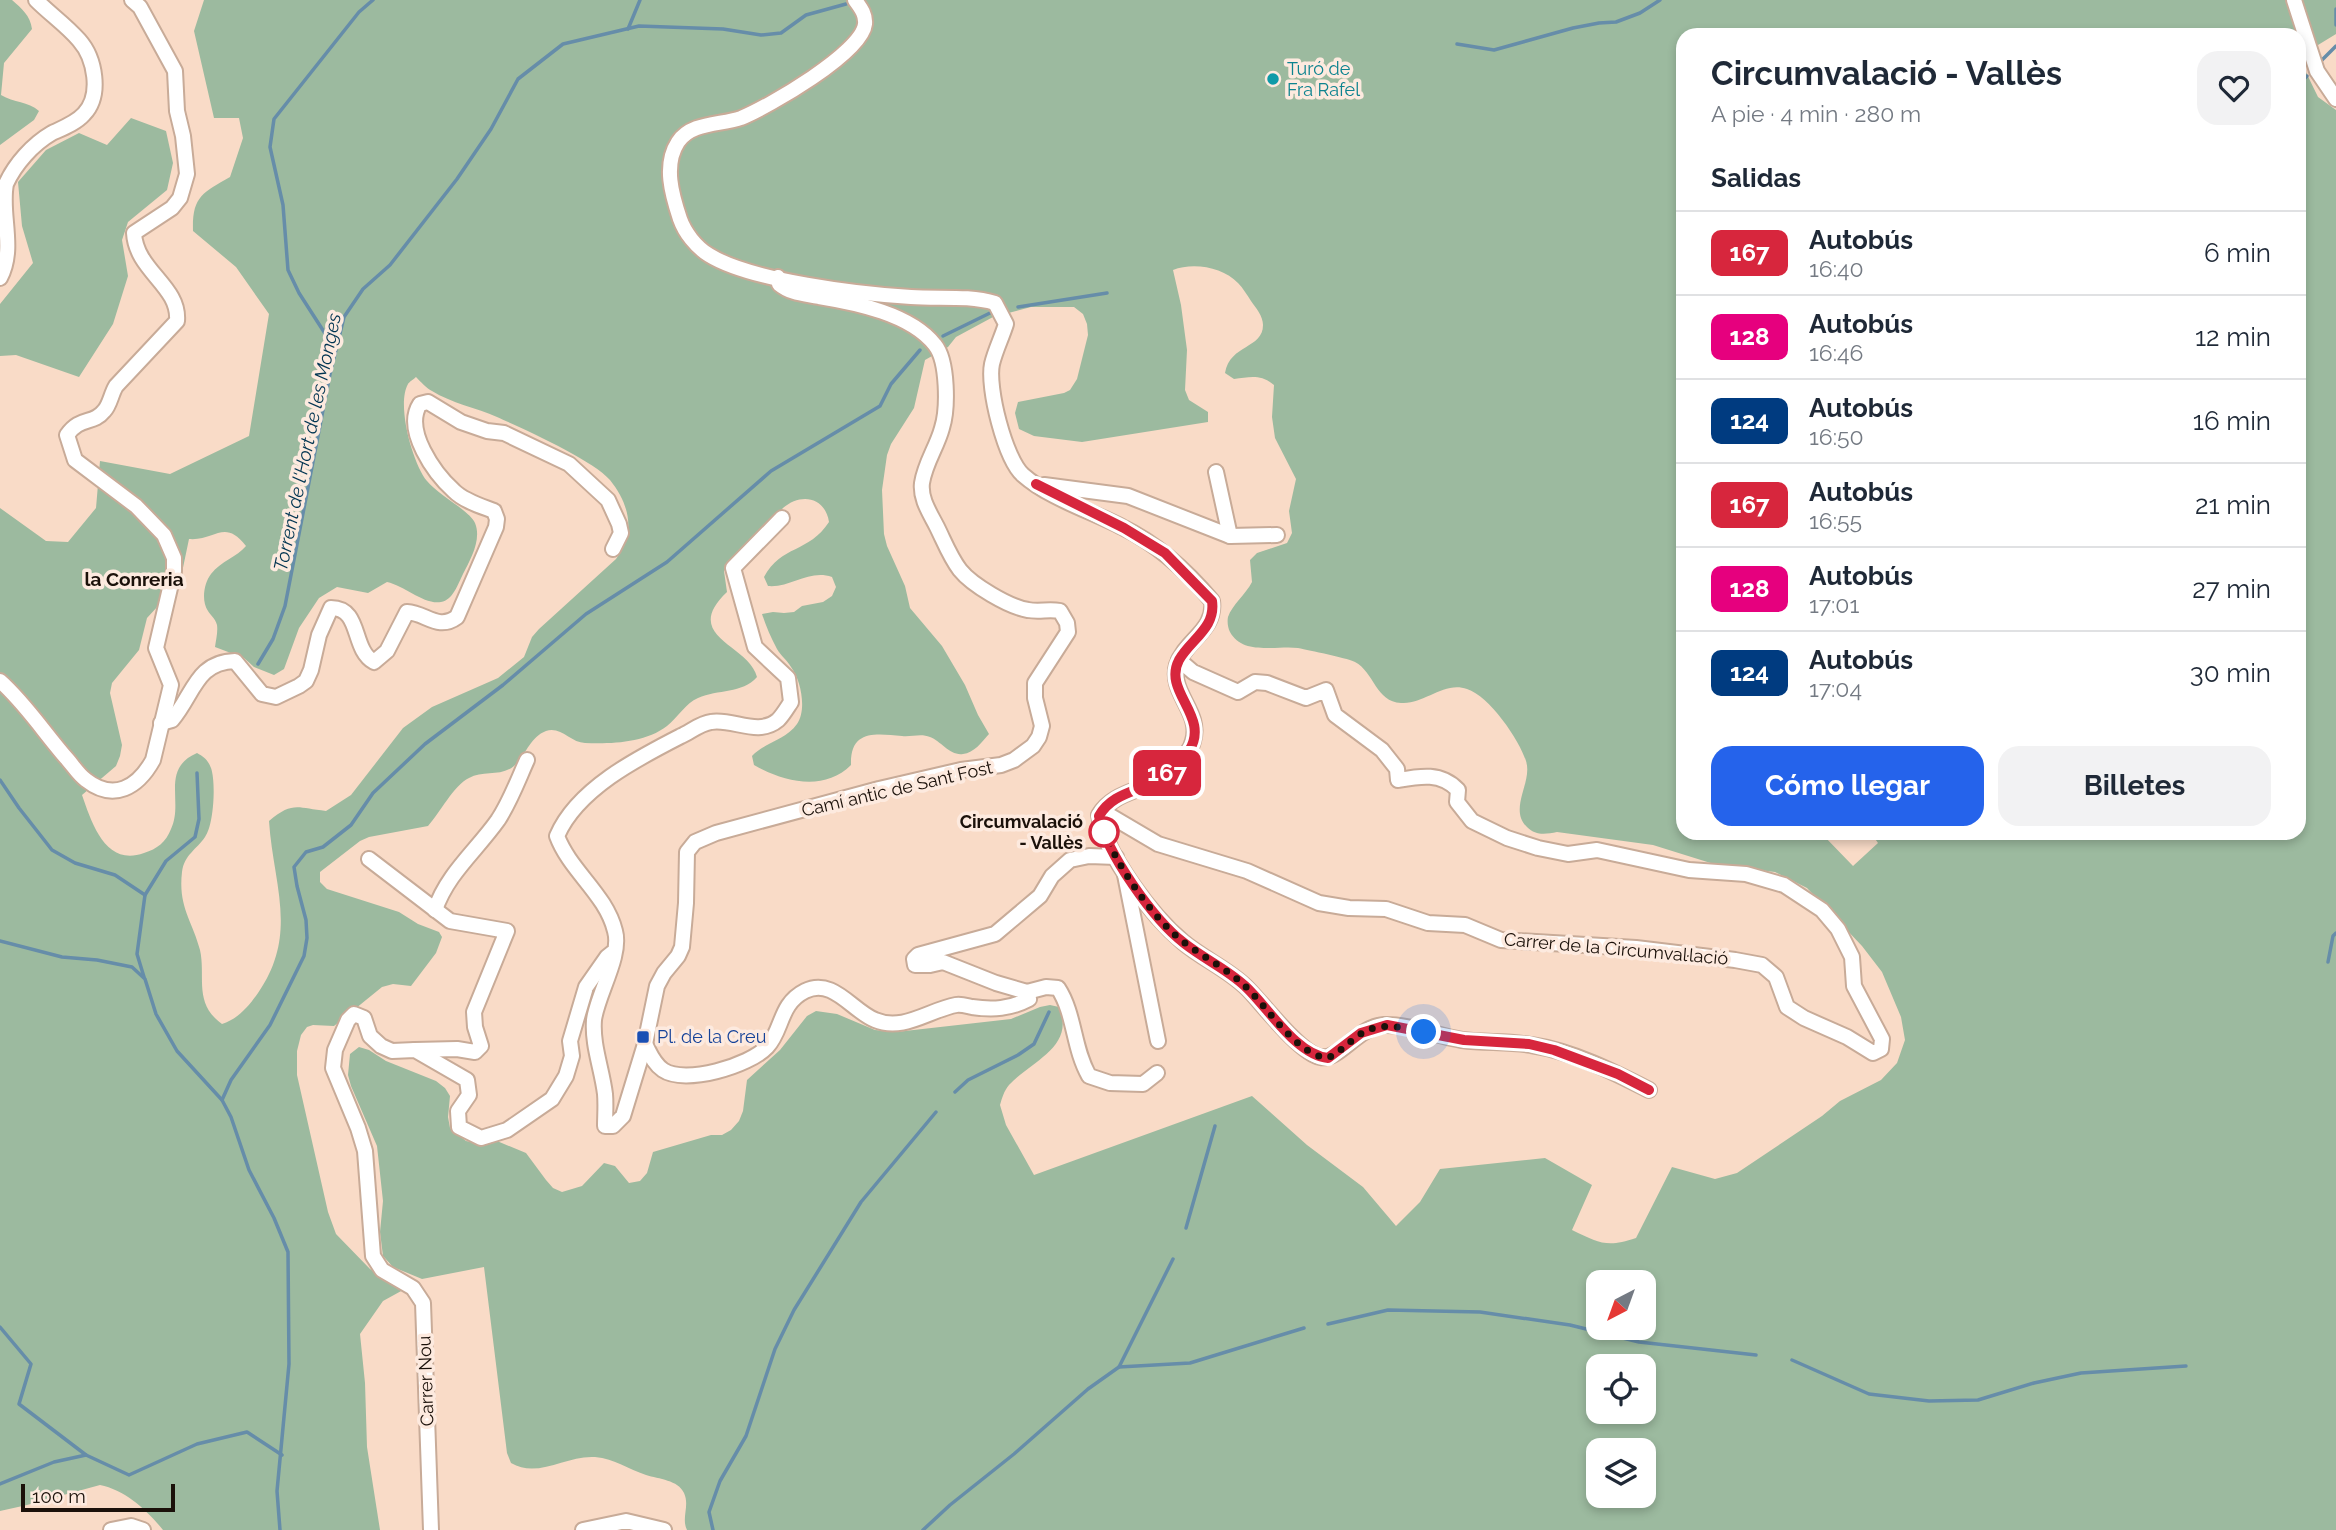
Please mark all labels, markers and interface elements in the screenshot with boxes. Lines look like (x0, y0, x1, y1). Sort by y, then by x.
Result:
button: heart (2197, 51, 2271, 125)
text: Circumvalació - Vallès (1711, 54, 2062, 93)
place label: Turó de Fra Rafel (1287, 58, 1360, 100)
marker: Turó de Fra Rafel (1265, 71, 1281, 87)
text: A pie · 4 min · 280 m (1711, 100, 1921, 127)
text: Salidas (1711, 163, 1801, 193)
text: Autobús (1809, 225, 1913, 255)
text: 167 (1730, 238, 1769, 267)
text: 6 min (2204, 238, 2271, 268)
text: 16:40 (1809, 255, 1864, 282)
text: Autobús (1809, 309, 1913, 339)
water label: Torrent de l'Hort de les Monges (269, 311, 345, 573)
text: 128 (1730, 322, 1769, 351)
text: 12 min (2195, 322, 2271, 352)
text: 16:46 (1809, 339, 1863, 366)
text: Autobús (1809, 393, 1913, 423)
text: 124 (1730, 406, 1769, 435)
text: 16 min (2193, 406, 2271, 436)
text: 16:50 (1809, 423, 1864, 450)
text: Autobús (1809, 477, 1913, 507)
text: 167 (1730, 490, 1769, 519)
text: 21 min (2195, 490, 2271, 520)
text: 16:55 (1809, 507, 1862, 534)
text: Autobús (1809, 561, 1913, 591)
district label: la Conreria (84, 568, 184, 590)
text: 128 (1730, 574, 1769, 603)
text: 27 min (2192, 574, 2271, 604)
text: 17:01 (1809, 591, 1859, 618)
text: Autobús (1809, 645, 1913, 675)
text: 124 (1730, 658, 1769, 687)
text: 30 min (2190, 658, 2271, 688)
text: 17:04 (1809, 675, 1862, 702)
button: Cómo llegar (1711, 746, 1984, 826)
button: Billetes (1998, 746, 2271, 826)
line badge: 167 (1127, 750, 1207, 796)
street label: Camí antic de Sant Fost (799, 756, 994, 821)
text: 167 (1147, 758, 1187, 787)
place label: Circumvalació - Vallès (960, 811, 1083, 853)
marker: Circumvalació - Vallès (1089, 817, 1119, 847)
street label: Carrer de la Circumval·lació (1503, 928, 1729, 969)
your location (1406, 1014, 1441, 1049)
place label: Pl. de la Creu (657, 1026, 766, 1047)
marker: Pl. de la Creu (635, 1029, 651, 1045)
north arrow (1586, 1270, 1656, 1340)
map controls (1586, 1270, 1656, 1508)
street label: Carrer Nou (413, 1335, 438, 1427)
button: locate (1586, 1354, 1656, 1424)
button: layers (1586, 1438, 1656, 1508)
scale bar (21, 1481, 175, 1513)
text: 100 m (32, 1485, 86, 1507)

